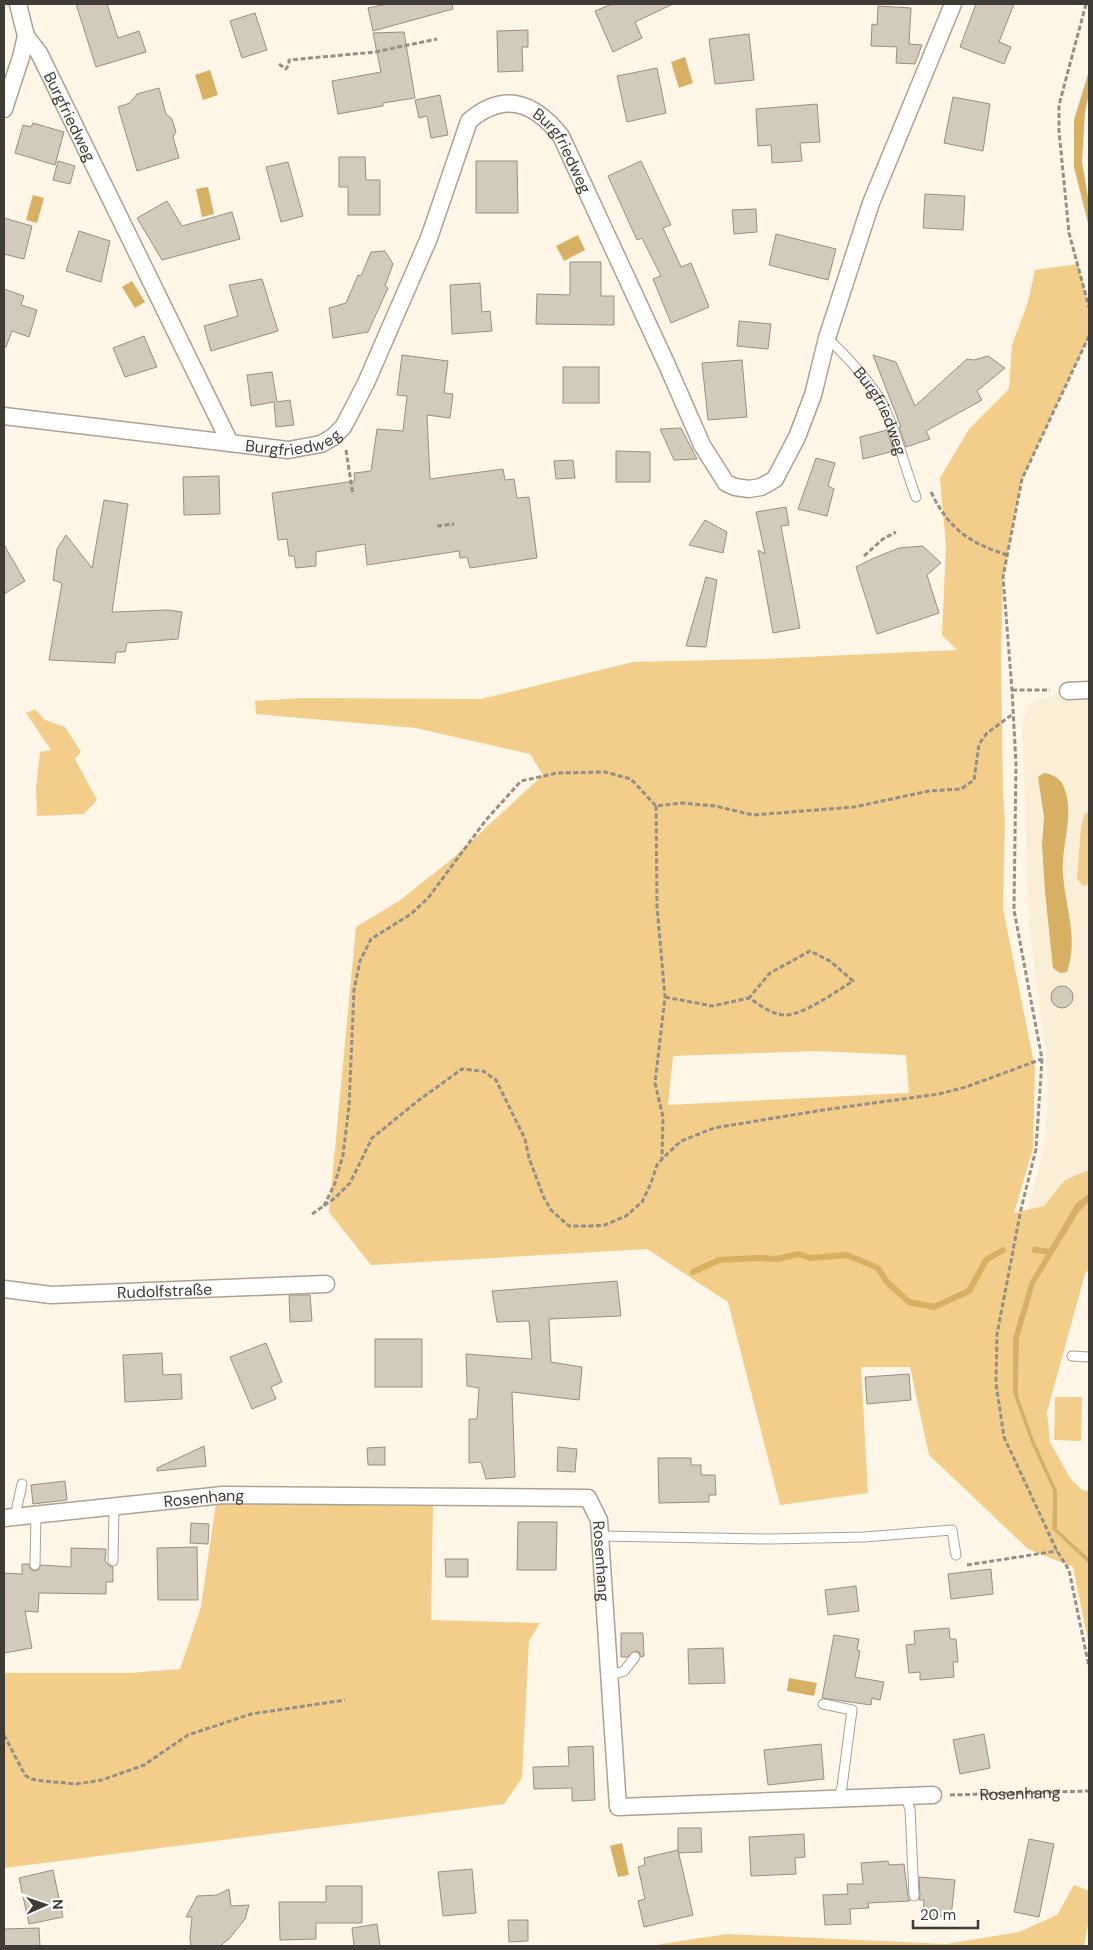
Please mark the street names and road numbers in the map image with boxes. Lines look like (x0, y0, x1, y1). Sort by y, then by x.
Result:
street label: Burgfriedweg (39, 68, 101, 165)
street label: Burgfriedweg (529, 103, 596, 197)
street label: Burgfriedweg (849, 362, 911, 458)
street label: Burgfriedweg (244, 425, 346, 461)
street label: Rudolfstraße (117, 1279, 212, 1303)
street label: Rosenhang (163, 1485, 244, 1512)
street label: Rosenhang (588, 1520, 614, 1602)
street label: Rosenhang (979, 1782, 1061, 1805)

